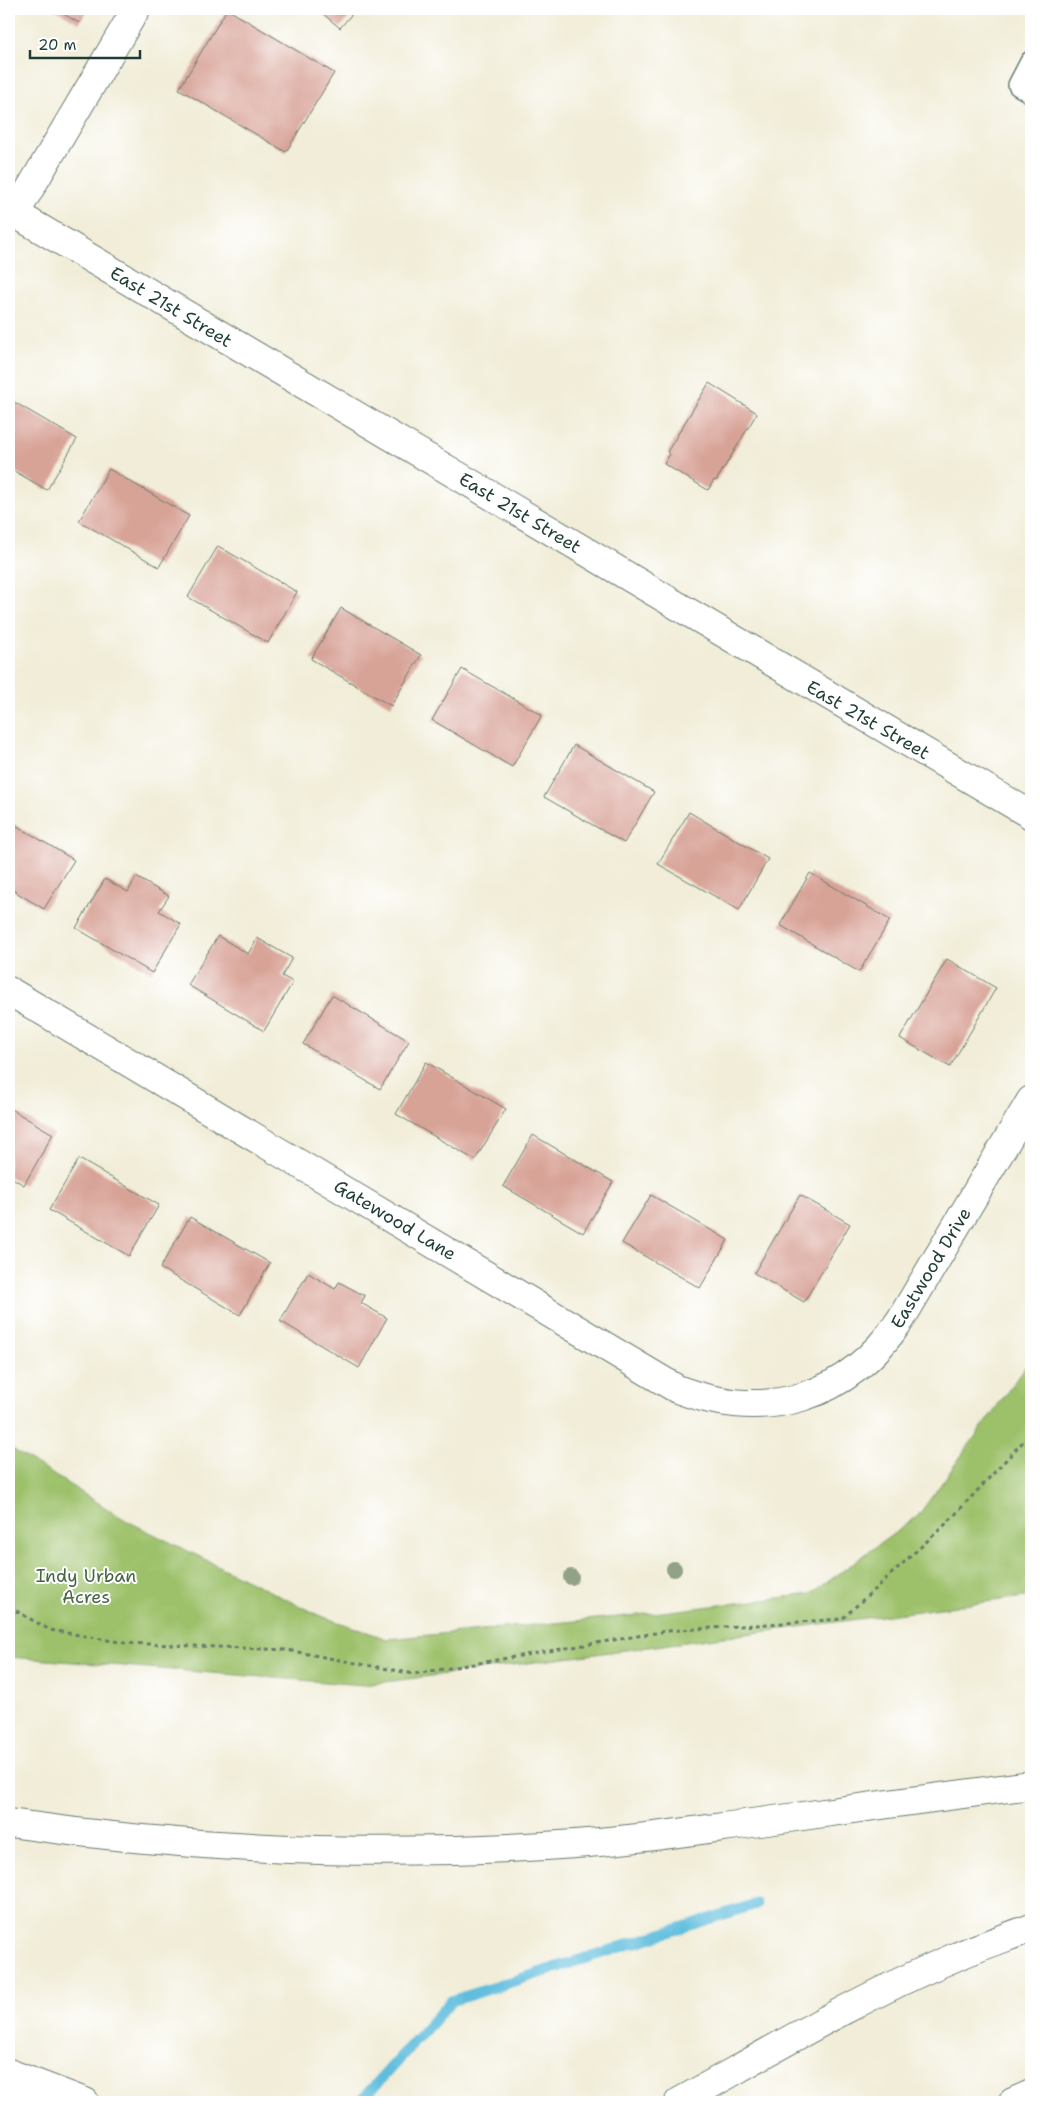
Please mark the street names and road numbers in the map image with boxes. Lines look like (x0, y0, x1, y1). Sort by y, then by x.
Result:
street label: East 21st Street (105, 261, 237, 353)
street label: East 21st Street (454, 467, 586, 559)
street label: East 21st Street (802, 675, 934, 765)
street label: Gatewood Lane (329, 1174, 461, 1266)
street label: Eastwood Drive (885, 1203, 977, 1333)

